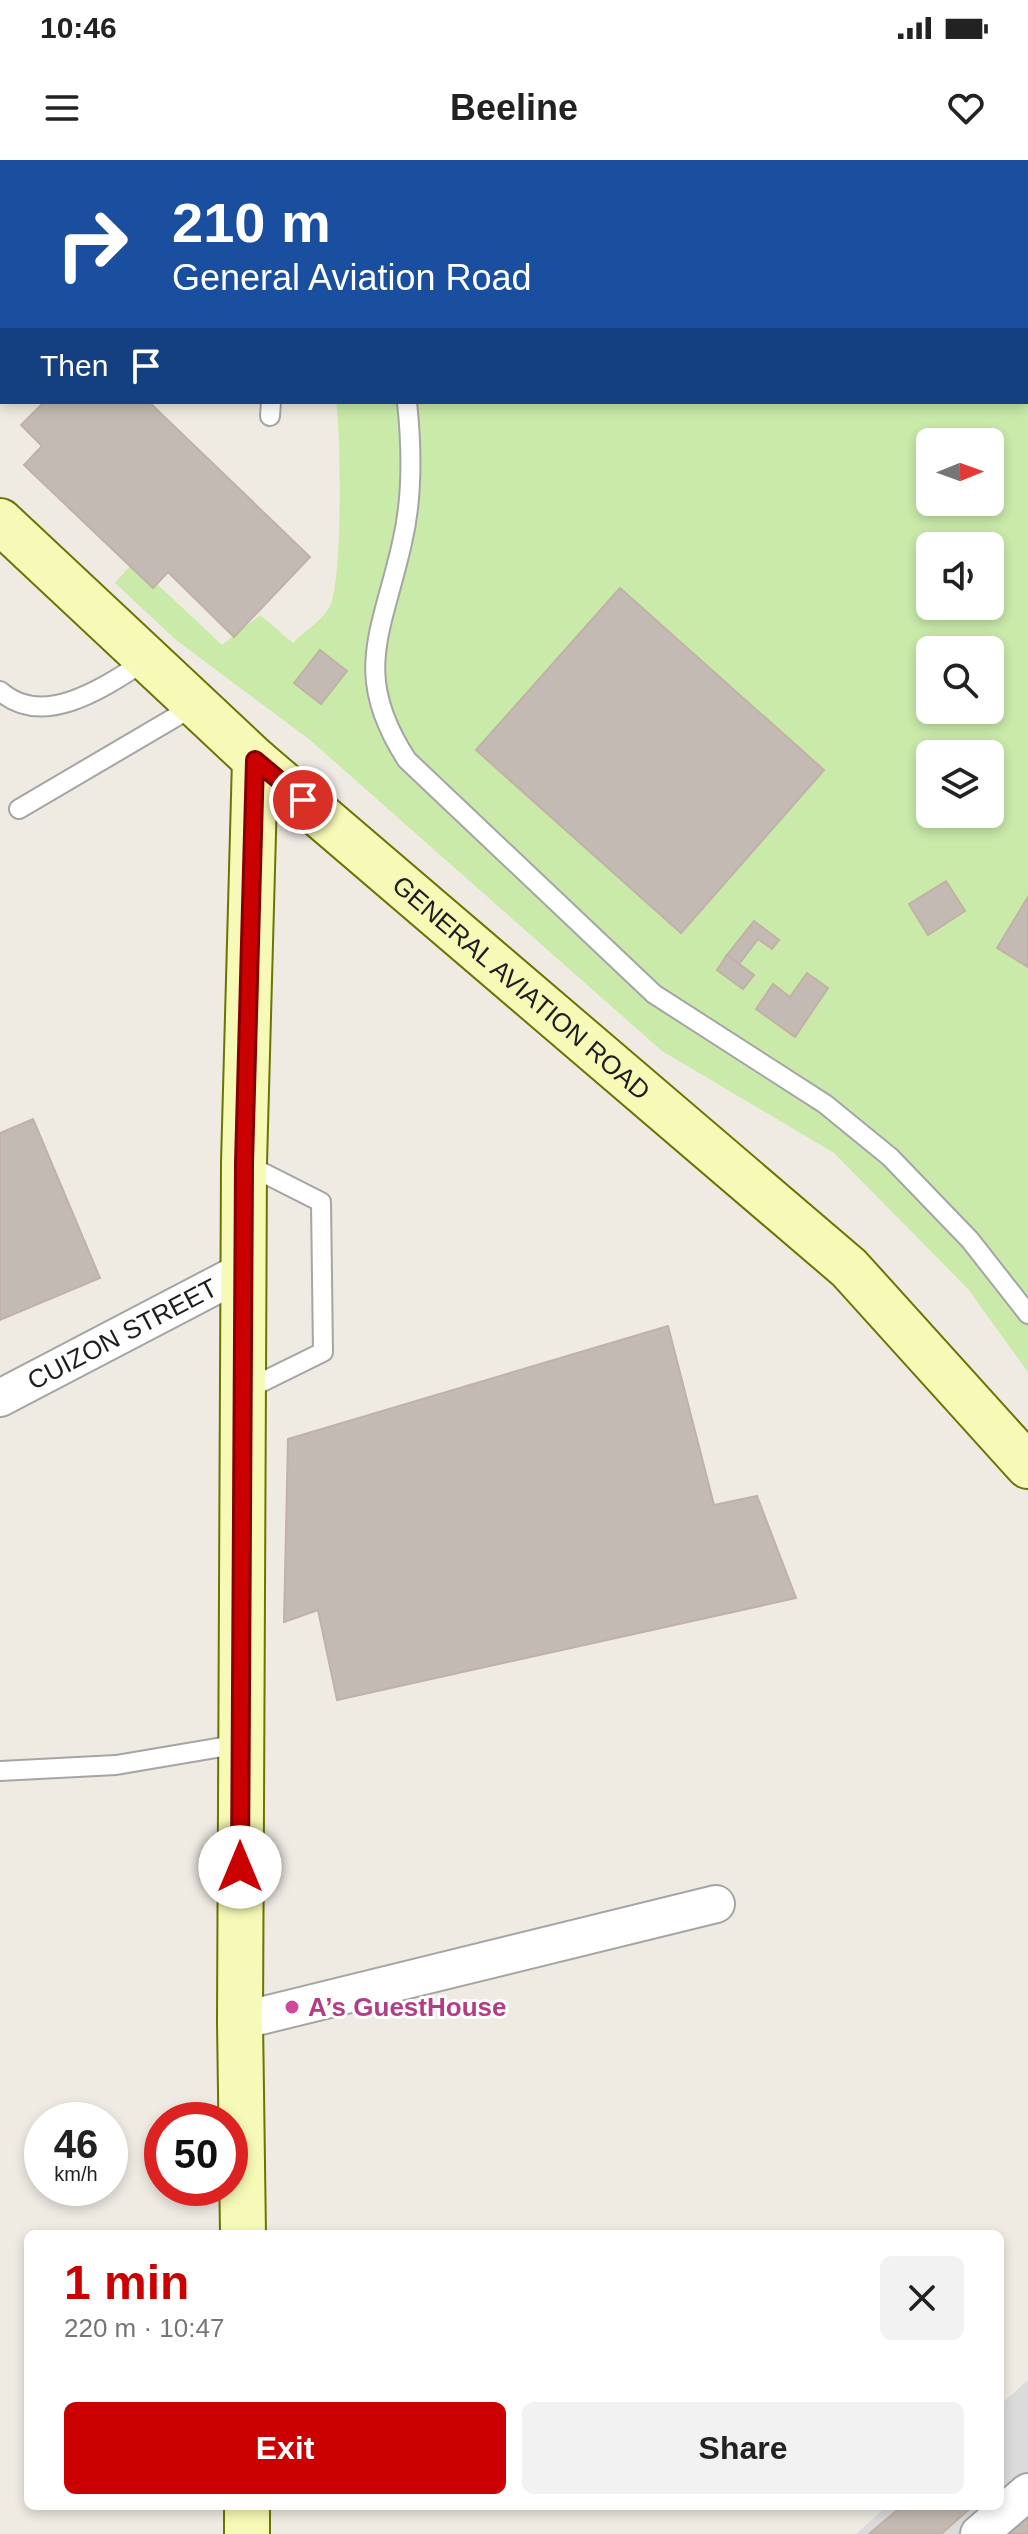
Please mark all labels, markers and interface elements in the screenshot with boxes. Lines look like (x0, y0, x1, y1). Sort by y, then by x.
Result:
text: 10:46 (40, 11, 117, 44)
icon: menu (40, 86, 84, 130)
icon: heart (944, 86, 988, 130)
text: Beeline (450, 87, 578, 128)
text: 210 m (172, 191, 331, 254)
icon: right (40, 192, 144, 296)
text: General Aviation Road (172, 257, 532, 298)
icon: arrive (124, 344, 168, 388)
text: Then (40, 349, 108, 382)
north arrow (916, 428, 1004, 516)
map controls (916, 428, 1004, 828)
button: sound (916, 532, 1004, 620)
button: search (916, 636, 1004, 724)
button: layers (916, 740, 1004, 828)
pin (269, 766, 337, 834)
icon: arrive (281, 778, 325, 822)
street label: GENERAL AVIATION ROAD (387, 869, 656, 1106)
street label: CUIZON STREET (23, 1272, 222, 1396)
position arrow (198, 1825, 282, 1909)
place label: A’s GuestHouse (308, 1992, 506, 2022)
marker: A’s GuestHouse (283, 1998, 301, 2016)
speed limit sign: 50 (144, 2102, 248, 2206)
text: 46 (54, 2122, 98, 2166)
text: km/h (54, 2163, 98, 2185)
text: 1 min (64, 2256, 189, 2309)
button: close (880, 2256, 964, 2340)
text: 220 m · 10:47 (64, 2313, 224, 2343)
button: Exit (64, 2402, 506, 2494)
button: Share (522, 2402, 964, 2494)

